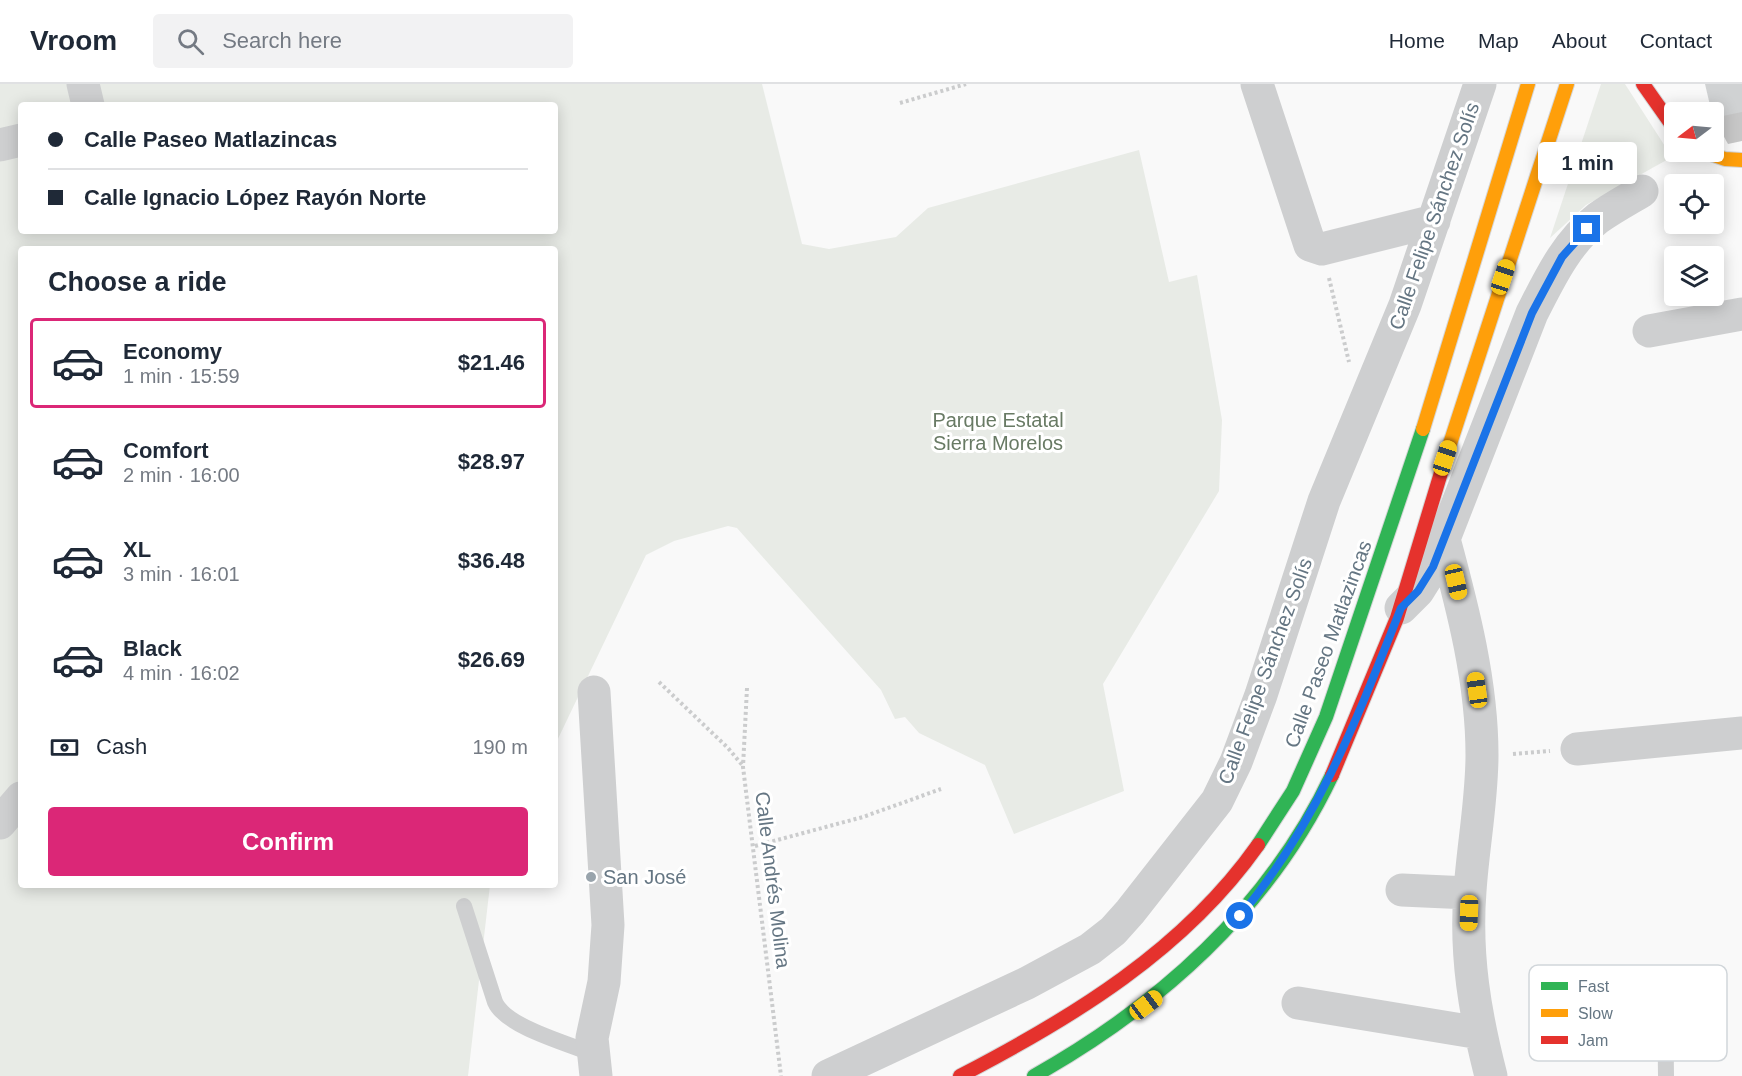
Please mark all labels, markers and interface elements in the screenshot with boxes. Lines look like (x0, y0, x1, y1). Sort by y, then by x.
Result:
search box (153, 14, 573, 68)
text: Vroom (30, 25, 117, 56)
icon: search (174, 25, 207, 58)
text: Search here (222, 28, 342, 53)
text: Home (1389, 29, 1445, 52)
text: Map (1478, 29, 1519, 52)
text: About (1552, 29, 1607, 52)
text: Contact (1640, 29, 1712, 52)
street label: Calle Felipe Sánchez Solís (1385, 99, 1483, 333)
north arrow (1664, 102, 1724, 162)
map controls (1664, 102, 1724, 306)
text: Calle Paseo Matlazincas (84, 127, 337, 152)
callout: 1 min (1538, 142, 1636, 184)
text: 1 min (1561, 152, 1614, 174)
button: locate (1664, 174, 1724, 234)
text: Calle Ignacio López Rayón Norte (84, 185, 426, 210)
route end (1573, 215, 1600, 242)
button: layers (1664, 246, 1724, 306)
car (1489, 257, 1517, 297)
text: Choose a ride (48, 267, 227, 297)
icon: car (51, 336, 105, 390)
text: Economy (123, 339, 222, 364)
text: $21.46 (458, 350, 525, 375)
text: 1 min · 15:59 (123, 365, 240, 387)
park label: Parque Estatal Sierra Morelos (932, 409, 1064, 454)
icon: car (51, 435, 105, 489)
text: Comfort (123, 438, 209, 463)
car (1431, 438, 1459, 478)
text: $28.97 (458, 449, 525, 474)
text: 2 min · 16:00 (123, 464, 240, 486)
icon: car (51, 534, 105, 588)
text: XL (123, 537, 151, 562)
street label: Calle Paseo Matlazincas (1280, 537, 1376, 751)
text: $36.48 (458, 548, 525, 573)
street label: Calle Felipe Sánchez Solís (1214, 555, 1316, 787)
car (1443, 562, 1469, 602)
text: 3 min · 16:01 (123, 563, 240, 585)
icon: car (51, 633, 105, 687)
text: Black (123, 636, 182, 661)
text: $26.69 (458, 647, 525, 672)
text: 4 min · 16:02 (123, 662, 240, 684)
car (1466, 671, 1488, 709)
icon: cash (48, 731, 81, 764)
text: Cash (96, 734, 147, 759)
text: 190 m (472, 736, 528, 758)
street label: Calle Andrés Molina (751, 790, 795, 970)
button: Confirm (48, 807, 528, 876)
place label: San José (603, 866, 686, 888)
marker: San José (584, 870, 598, 884)
car (1459, 895, 1479, 931)
route start (1226, 902, 1253, 929)
legend (1529, 965, 1727, 1061)
text: Fast (1578, 978, 1610, 995)
car (1126, 987, 1166, 1023)
text: Slow (1578, 1005, 1613, 1022)
text: Jam (1578, 1032, 1608, 1049)

